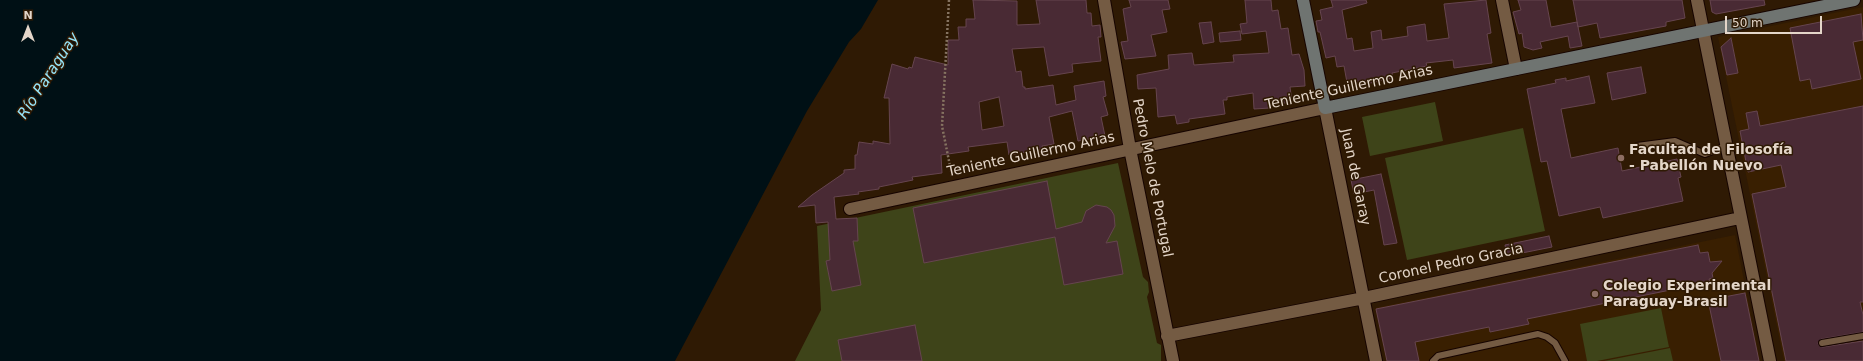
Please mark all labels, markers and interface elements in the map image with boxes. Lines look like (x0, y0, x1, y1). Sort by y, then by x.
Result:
north arrow (8, 8, 48, 48)
scale bar (1727, 8, 1824, 34)
text: N (23, 9, 33, 22)
text: 50 m (1732, 16, 1763, 30)
water label: Río Paraguay (14, 29, 84, 123)
street label: Teniente Guillermo Arias (1264, 62, 1434, 114)
street label: Pedro Melo de Portugal (1128, 97, 1176, 259)
street label: Juan de Garay (1337, 127, 1373, 227)
street label: Teniente Guillermo Arias (946, 129, 1116, 181)
place label: Facultad de Filosofía - Pabellón Nuevo (1629, 142, 1793, 174)
marker: Facultad de Filosofía - Pabellón Nuevo (1616, 153, 1626, 163)
street label: Coronel Pedro Gracia (1377, 240, 1525, 288)
place label: Colegio Experimental Paraguay-Brasil (1603, 278, 1771, 310)
marker: Colegio Experimental Paraguay-Brasil (1590, 289, 1600, 299)

